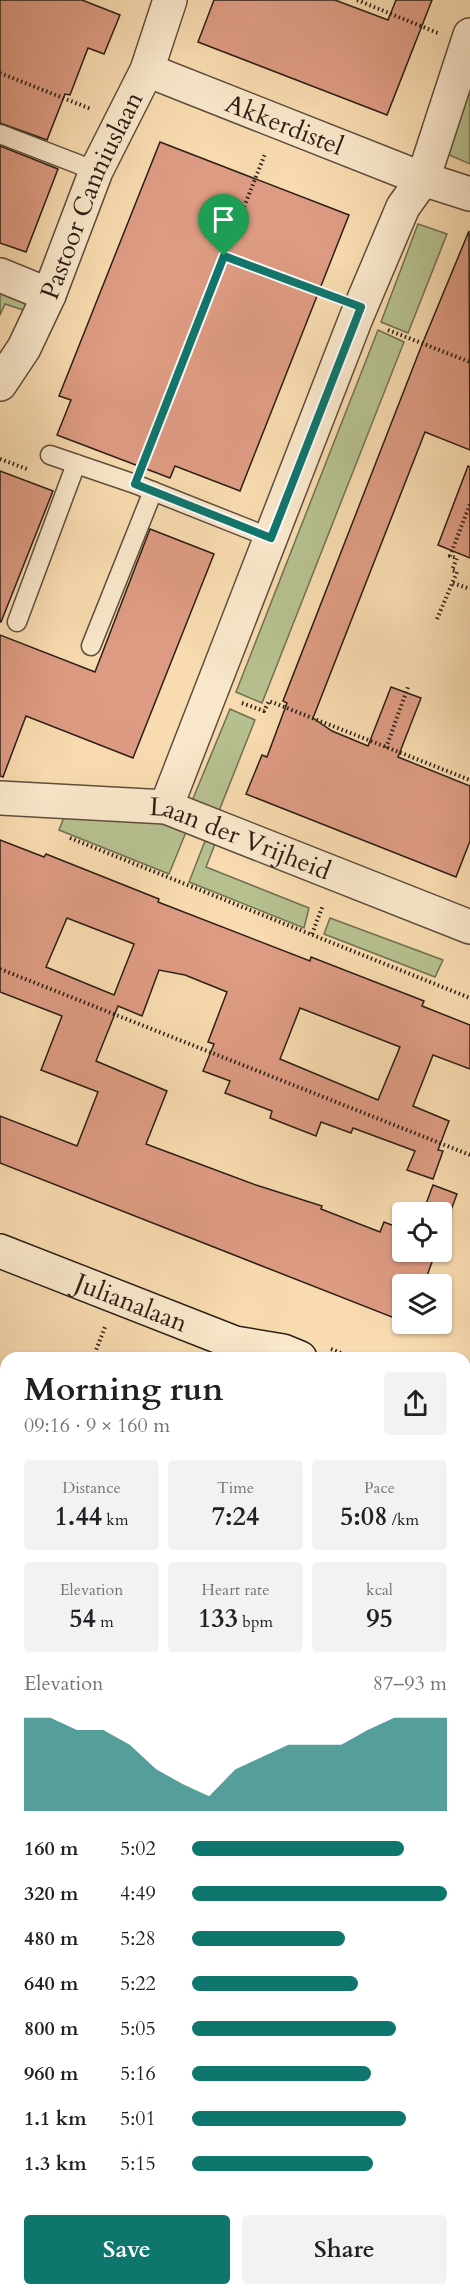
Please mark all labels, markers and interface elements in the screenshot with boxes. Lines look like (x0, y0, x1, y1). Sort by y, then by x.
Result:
street label: Pastoor Canniuslaan (31, 85, 151, 304)
street label: Akkerdistel (220, 85, 349, 164)
pin (198, 194, 249, 256)
icon: arrive (207, 203, 240, 236)
street label: Laan der Vrijheid (149, 789, 336, 888)
map controls (392, 1202, 452, 1334)
button: locate (392, 1202, 452, 1262)
street label: Julianalaan (66, 1263, 193, 1340)
button: layers (392, 1274, 452, 1334)
text: Morning run (24, 1367, 224, 1412)
button: share (384, 1372, 447, 1435)
text: 09:16 · 9 × 160 m (24, 1412, 170, 1439)
text: Distance (62, 1477, 121, 1499)
text: Time (217, 1477, 254, 1499)
text: Pace (364, 1477, 395, 1499)
text: 1.44 (55, 1499, 102, 1534)
text: 7:24 (212, 1499, 259, 1534)
text: 5:08 (340, 1499, 387, 1534)
text: km (102, 1509, 128, 1531)
text: /km (387, 1509, 419, 1531)
text: Elevation (60, 1579, 123, 1601)
text: Heart rate (202, 1579, 269, 1601)
text: kcal (366, 1579, 393, 1601)
text: 54 (69, 1601, 96, 1636)
text: 133 (198, 1601, 238, 1636)
text: 95 (366, 1601, 393, 1636)
text: m (96, 1611, 114, 1633)
text: bpm (238, 1611, 273, 1633)
text: Elevation (24, 1670, 103, 1697)
text: 87–93 m (373, 1670, 447, 1697)
text: 160 m (24, 1835, 79, 1862)
text: 5:02 (120, 1835, 156, 1862)
text: 320 m (24, 1880, 79, 1907)
text: 4:49 (120, 1880, 156, 1907)
text: 480 m (24, 1925, 79, 1952)
text: 5:28 (120, 1925, 156, 1952)
text: 640 m (24, 1970, 79, 1997)
text: 5:22 (120, 1970, 156, 1997)
text: 800 m (24, 2015, 79, 2042)
text: 5:05 (120, 2015, 156, 2042)
text: 960 m (24, 2060, 79, 2087)
text: 5:16 (120, 2060, 156, 2087)
text: 1.1 km (24, 2105, 87, 2132)
text: 5:01 (120, 2105, 156, 2132)
text: 1.3 km (24, 2150, 87, 2177)
text: 5:15 (120, 2150, 156, 2177)
button: Save (24, 2215, 230, 2284)
button: Share (242, 2215, 447, 2284)

